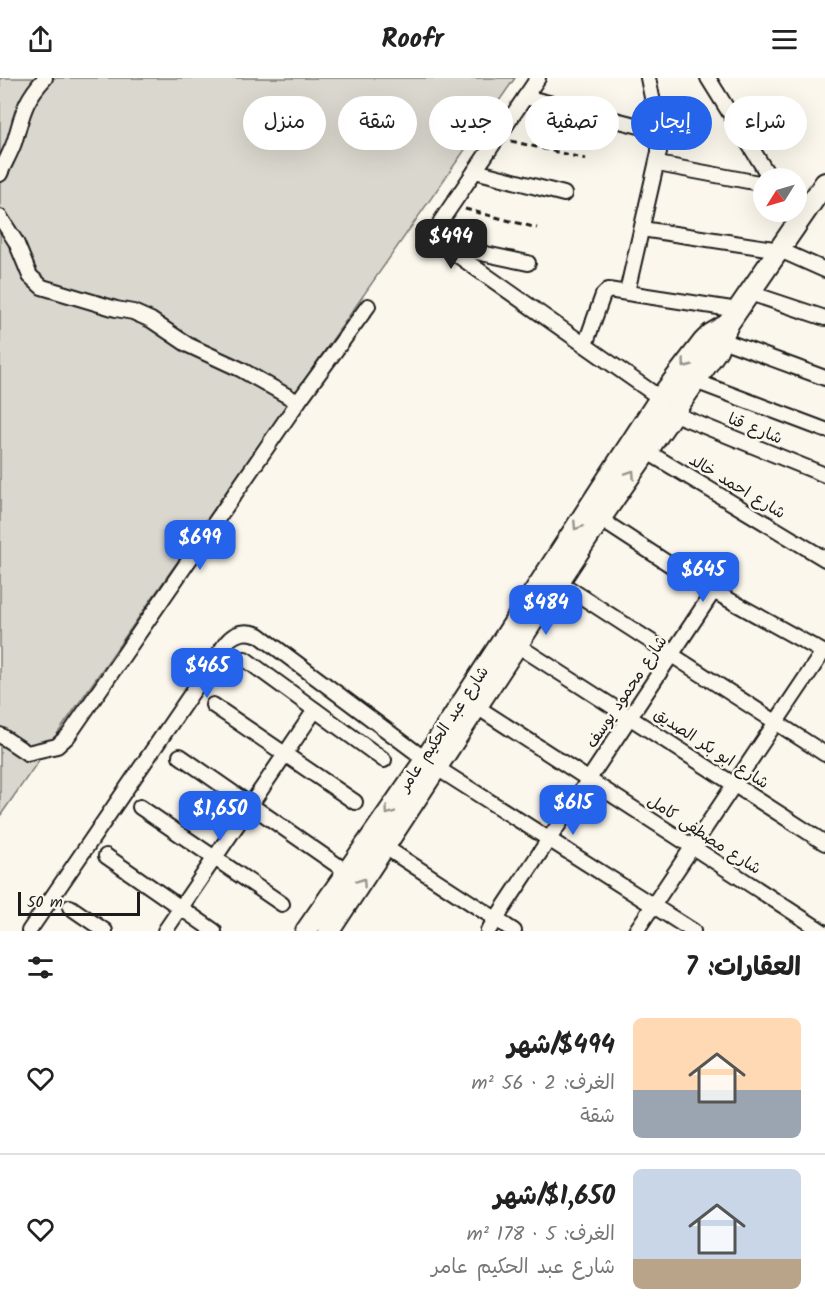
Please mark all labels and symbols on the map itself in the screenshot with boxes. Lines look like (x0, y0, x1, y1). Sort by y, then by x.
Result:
north arrow (753, 168, 807, 222)
pin: $494 (415, 219, 487, 270)
one-way arrow (682, 358, 693, 369)
street label: شارع قنا (724, 407, 786, 451)
street label: شارع احمد خالد (684, 448, 790, 526)
one-way arrow (623, 469, 634, 480)
pin: $699 (164, 520, 236, 571)
one-way arrow (573, 520, 585, 530)
pin: $645 (667, 552, 739, 603)
pin: $484 (510, 585, 582, 636)
street label: شارع محمود يوسف (580, 631, 674, 753)
pin: $465 (171, 648, 243, 699)
street label: شارع عبد الحكيم عامر (391, 661, 495, 799)
street label: شارع ابو بكر الصديق (648, 702, 774, 796)
pin: $615 (537, 785, 609, 836)
street label: شارع مصطفى كامل (642, 789, 766, 881)
pin: $1,650 (171, 791, 269, 842)
one-way arrow (385, 805, 396, 816)
one-way arrow (355, 878, 366, 889)
scale bar (18, 889, 140, 916)

